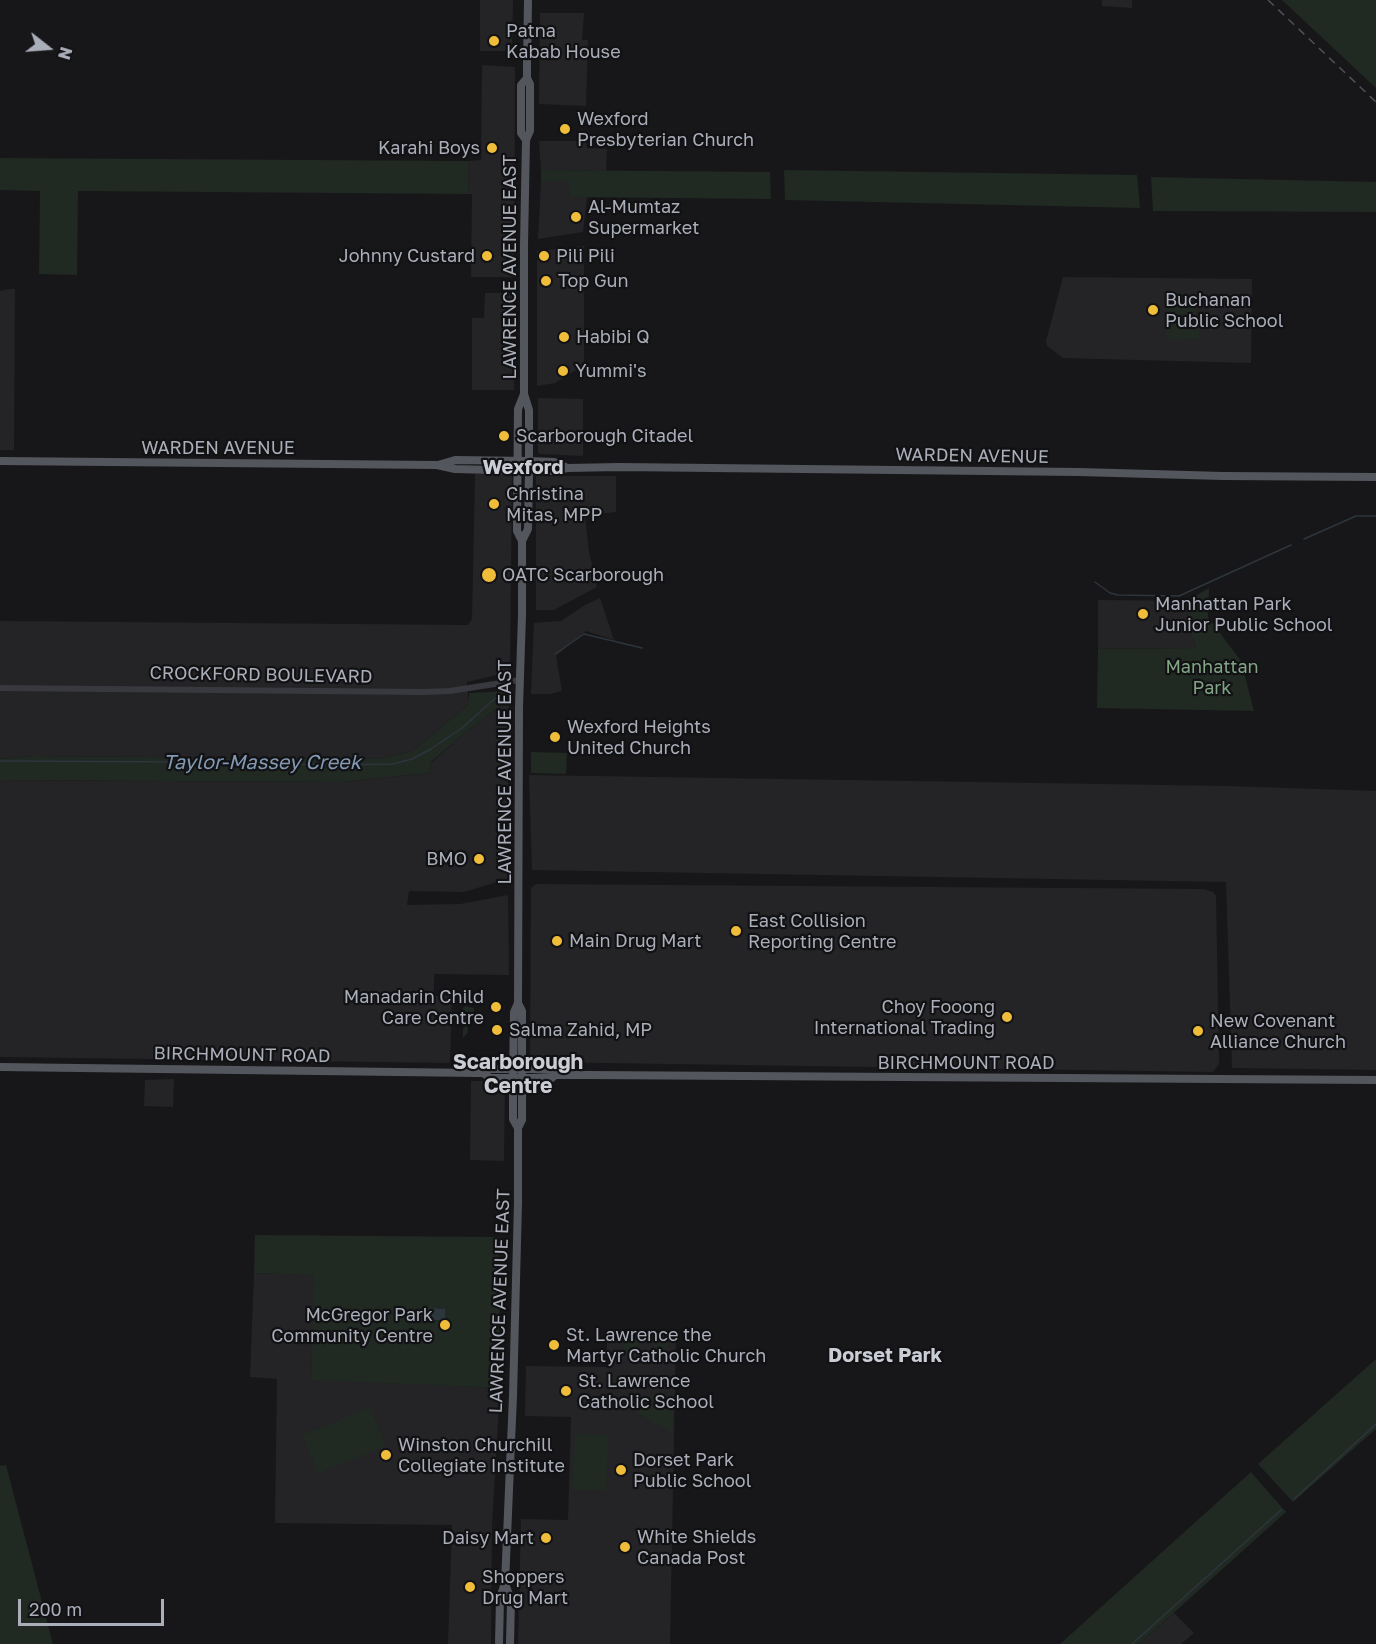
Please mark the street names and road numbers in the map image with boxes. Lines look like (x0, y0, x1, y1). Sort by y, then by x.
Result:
street label: LAWRENCE AVENUE EAST (499, 155, 521, 379)
street label: WARDEN AVENUE (141, 437, 295, 459)
street label: WARDEN AVENUE (895, 444, 1049, 468)
street label: LAWRENCE AVENUE EAST (494, 660, 516, 884)
street label: CROCKFORD BOULEVARD (149, 662, 373, 688)
street label: BIRCHMOUNT ROAD (153, 1043, 331, 1067)
street label: BIRCHMOUNT ROAD (877, 1052, 1055, 1074)
street label: LAWRENCE AVENUE EAST (485, 1188, 515, 1414)

